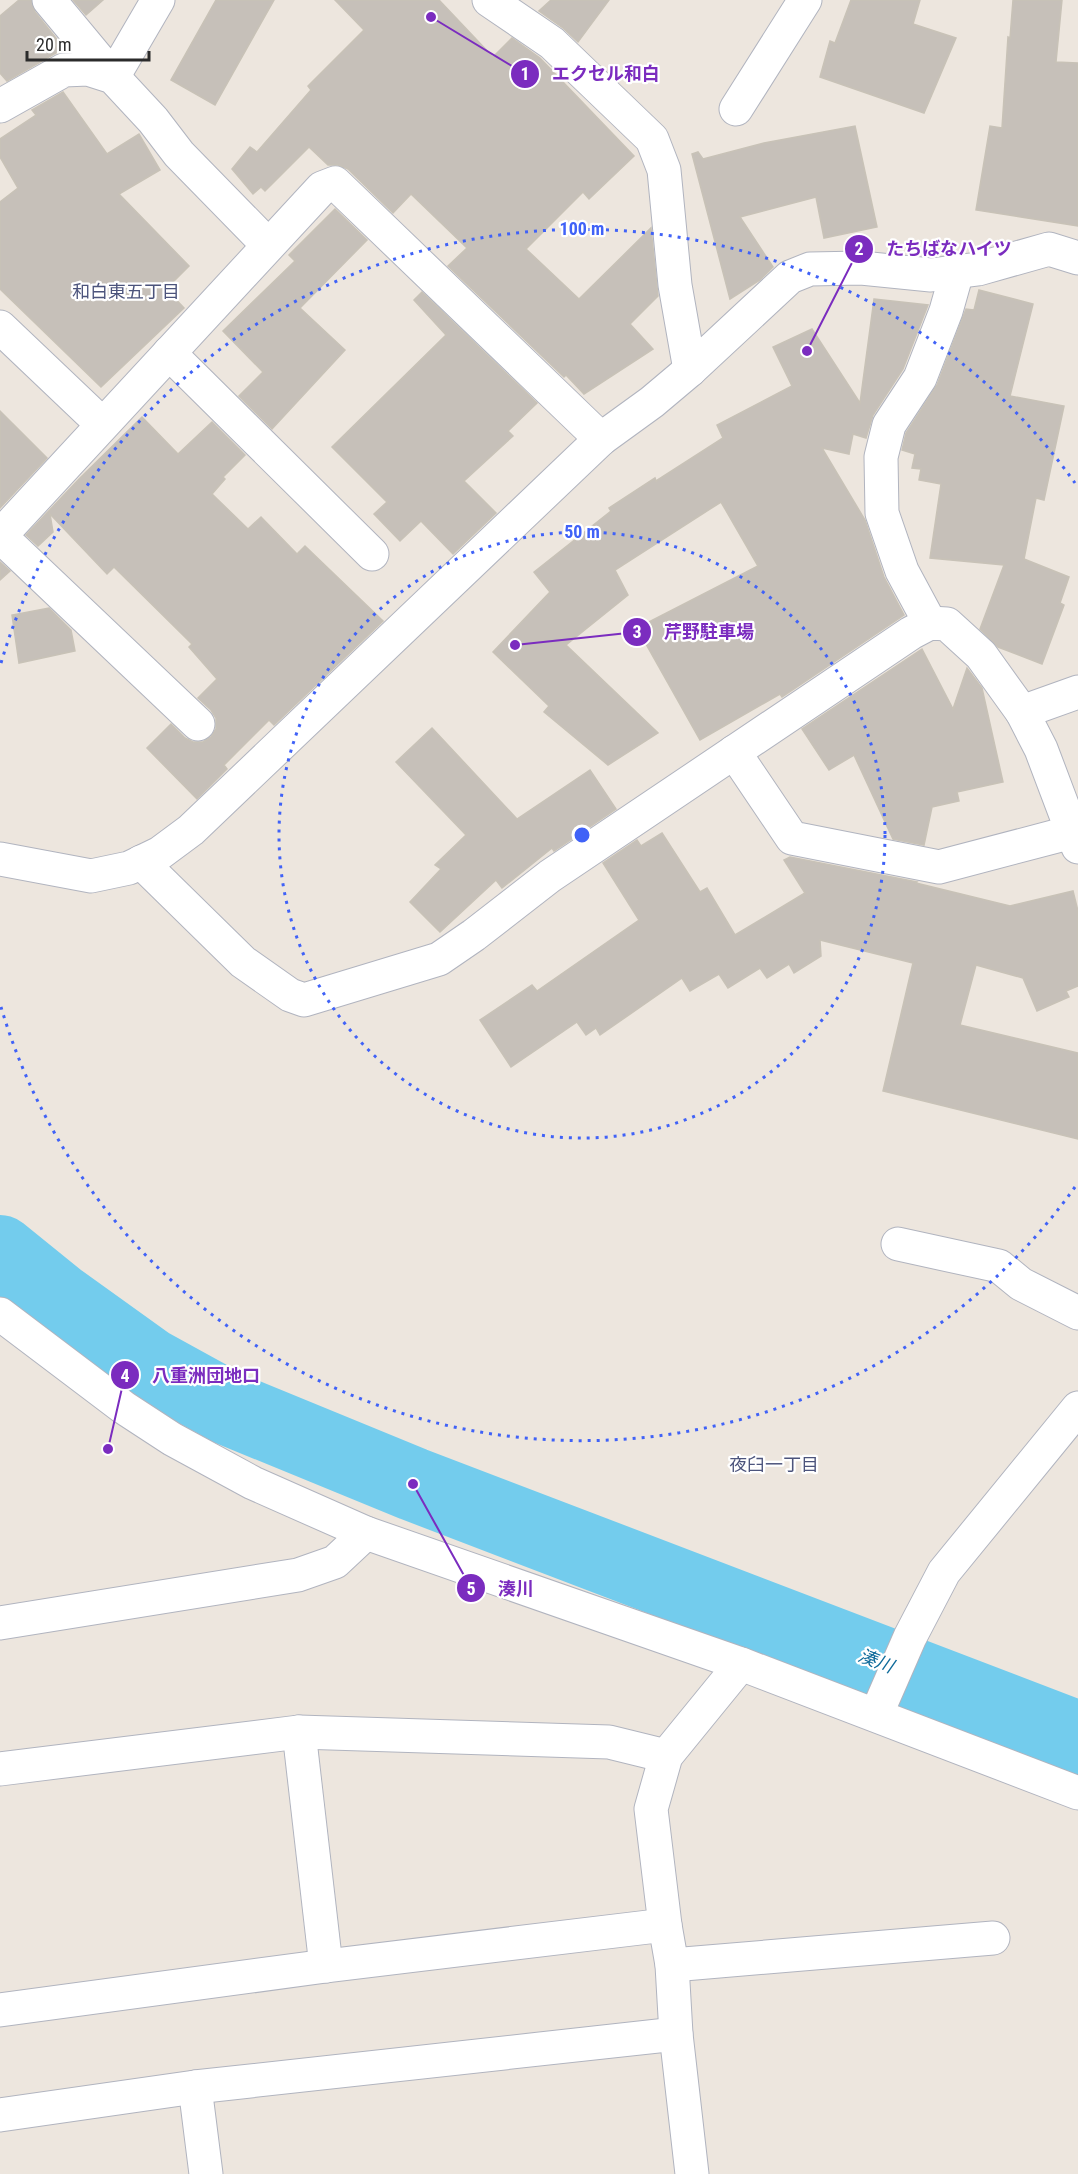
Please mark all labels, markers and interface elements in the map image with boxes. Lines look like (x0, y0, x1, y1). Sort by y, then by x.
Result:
scale bar (27, 24, 148, 62)
text: 20 m (36, 34, 71, 55)
callout: エクセル和白 (510, 56, 672, 92)
text: 1 (520, 63, 530, 84)
text: エクセル和白 (552, 63, 660, 84)
text: 100 m (560, 218, 604, 239)
callout: たちばなハイツ (844, 231, 1024, 267)
text: 2 (854, 238, 864, 259)
text: たちばなハイツ (886, 238, 1012, 259)
district label: 和白東五丁目 (72, 281, 180, 302)
text: 50 m (564, 521, 600, 542)
callout: 芹野駐車場 (622, 614, 766, 650)
text: 3 (632, 621, 642, 642)
text: 芹野駐車場 (664, 621, 754, 642)
centre of rings (572, 825, 592, 845)
callout: 八重洲団地口 (110, 1357, 272, 1393)
text: 4 (120, 1365, 130, 1386)
text: 八重洲団地口 (152, 1365, 260, 1386)
district label: 夜臼一丁目 (729, 1454, 819, 1475)
callout: 湊川 (456, 1570, 546, 1606)
text: 5 (466, 1578, 476, 1599)
text: 湊川 (498, 1578, 534, 1599)
water label: 湊川 (856, 1644, 899, 1678)

